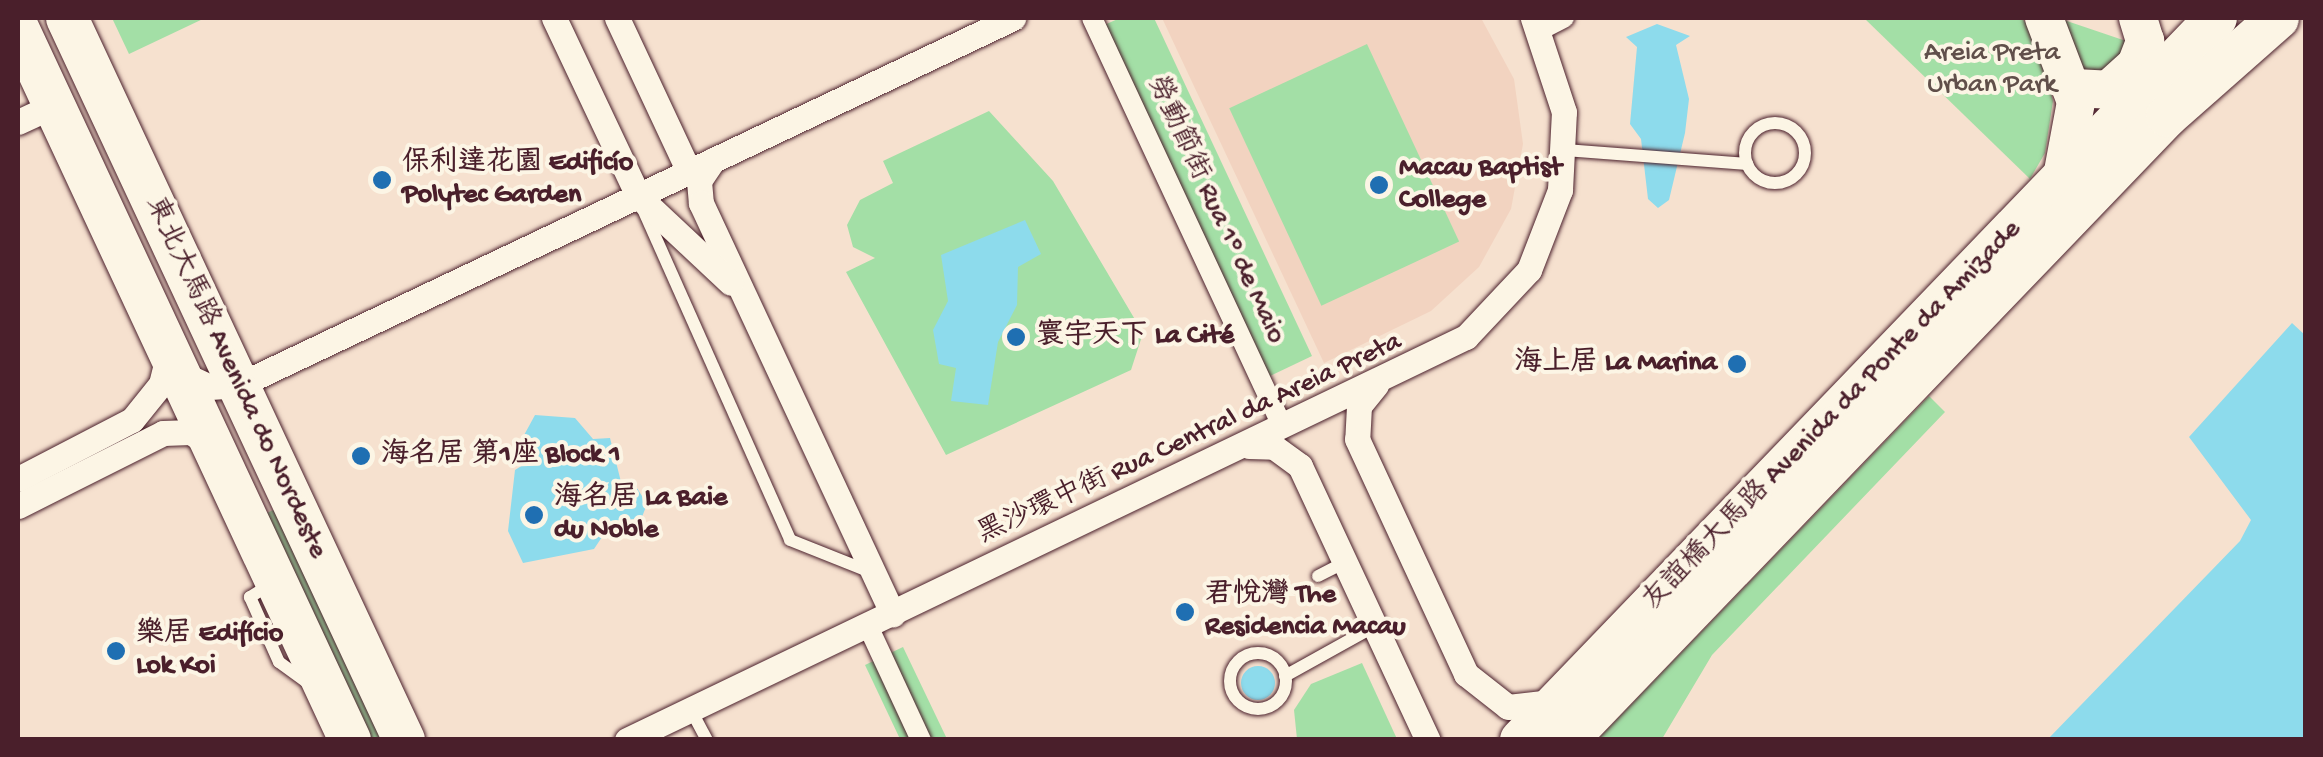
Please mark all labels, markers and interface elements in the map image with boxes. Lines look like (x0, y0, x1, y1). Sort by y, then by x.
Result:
park label: Areia Preta Urban Park (1924, 37, 2060, 103)
street label: 勞動節街 Rua 1º de Maio (1138, 71, 1292, 349)
place label: 保利達花園 Edificío Polytec Garden (402, 147, 633, 213)
place label: Macau Baptist College (1399, 152, 1562, 218)
marker: 保利達花園 Edificío Polytec Garden (371, 169, 393, 191)
marker: Macau Baptist College (1368, 174, 1390, 196)
street label: 東北大馬路 Avenida do Nordeste (136, 192, 334, 564)
street label: 友誼橋大馬路 Avenida da Ponte da Amizade (1637, 214, 2029, 618)
place label: 寰宇天下 La Cité (1036, 320, 1234, 354)
street label: 黑沙環中街 Rua Central da Areia Preta (973, 326, 1407, 552)
marker: 寰宇天下 La Cité (1005, 326, 1027, 348)
place label: 海上居 La Marina (1514, 347, 1717, 381)
marker: 海上居 La Marina (1726, 353, 1748, 375)
place label: 海名居 第1座 Block 1 (381, 439, 621, 473)
marker: 海名居 第1座 Block 1 (350, 445, 372, 467)
place label: 海名居 La Baie du Noble (554, 482, 727, 548)
marker: 海名居 La Baie du Noble (523, 504, 545, 526)
place label: 君悅灣 The Residencia Macau (1205, 579, 1406, 645)
marker: 君悅灣 The Residencia Macau (1174, 601, 1196, 623)
place label: 樂居 Edifício Lok Koi (136, 618, 283, 684)
marker: 樂居 Edifício Lok Koi (105, 640, 127, 662)

